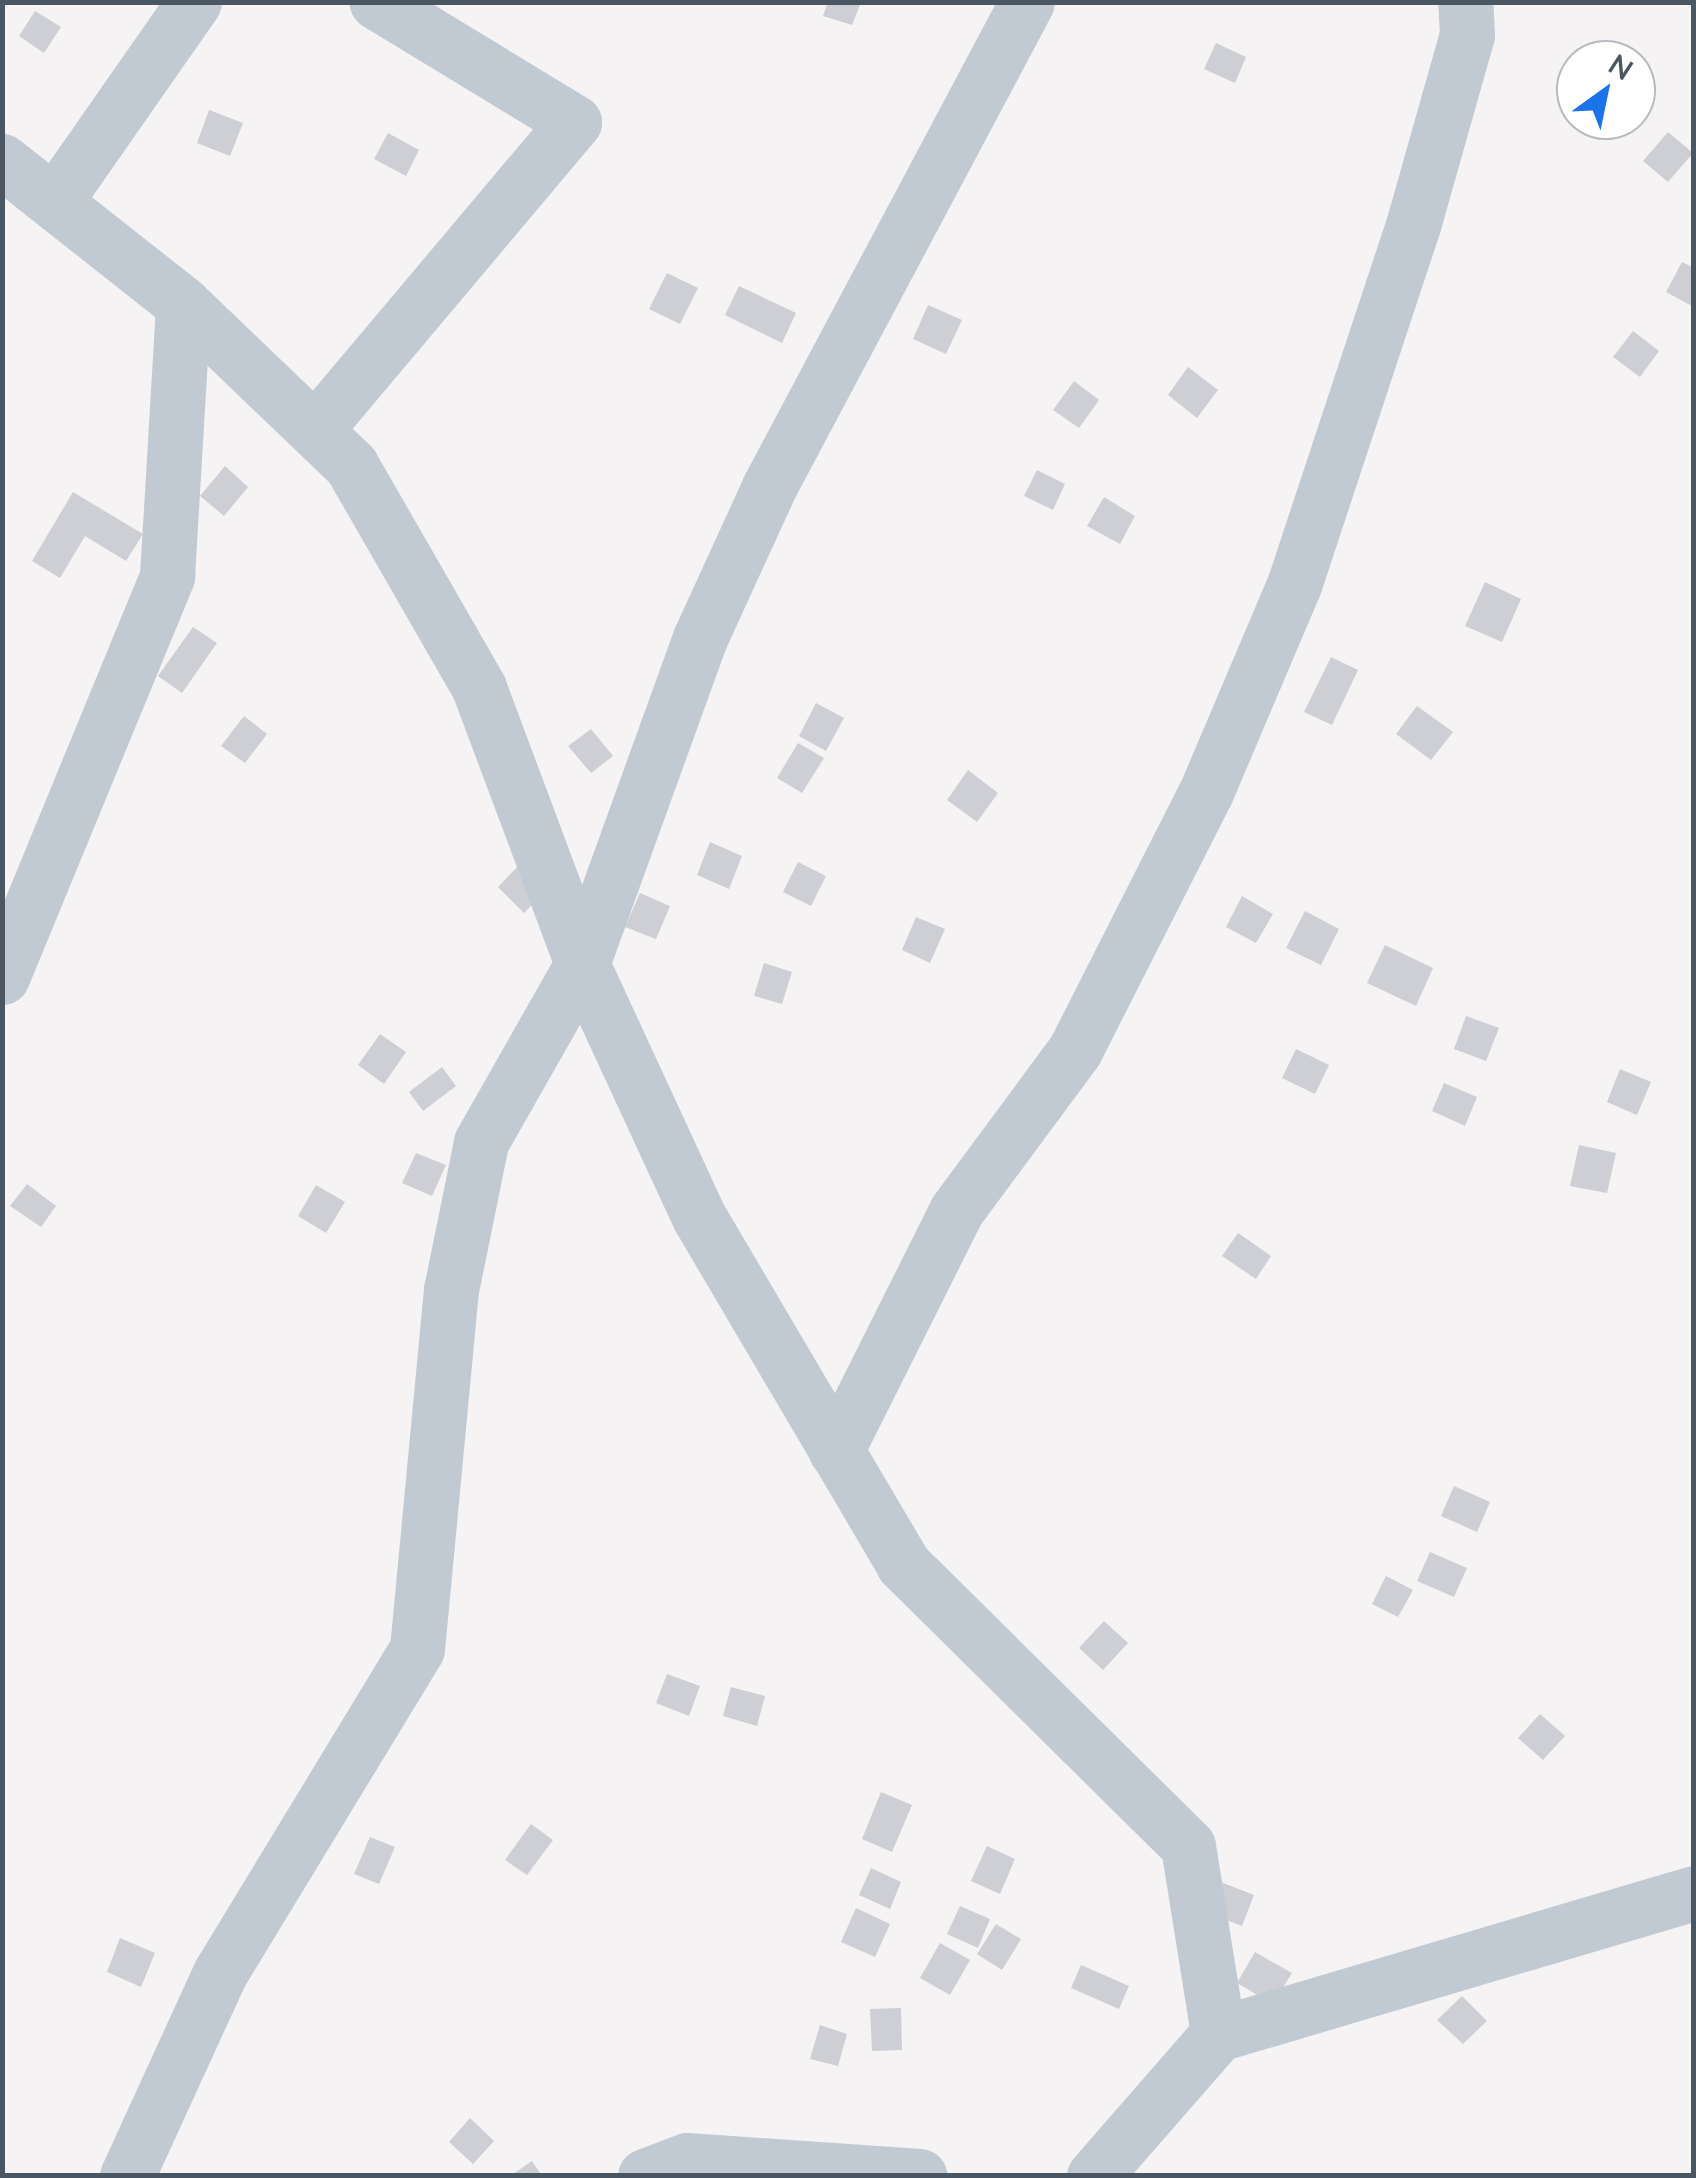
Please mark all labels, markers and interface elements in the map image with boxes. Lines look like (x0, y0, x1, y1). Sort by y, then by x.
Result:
north arrow (1556, 40, 1656, 140)
text: N (1603, 46, 1640, 87)

